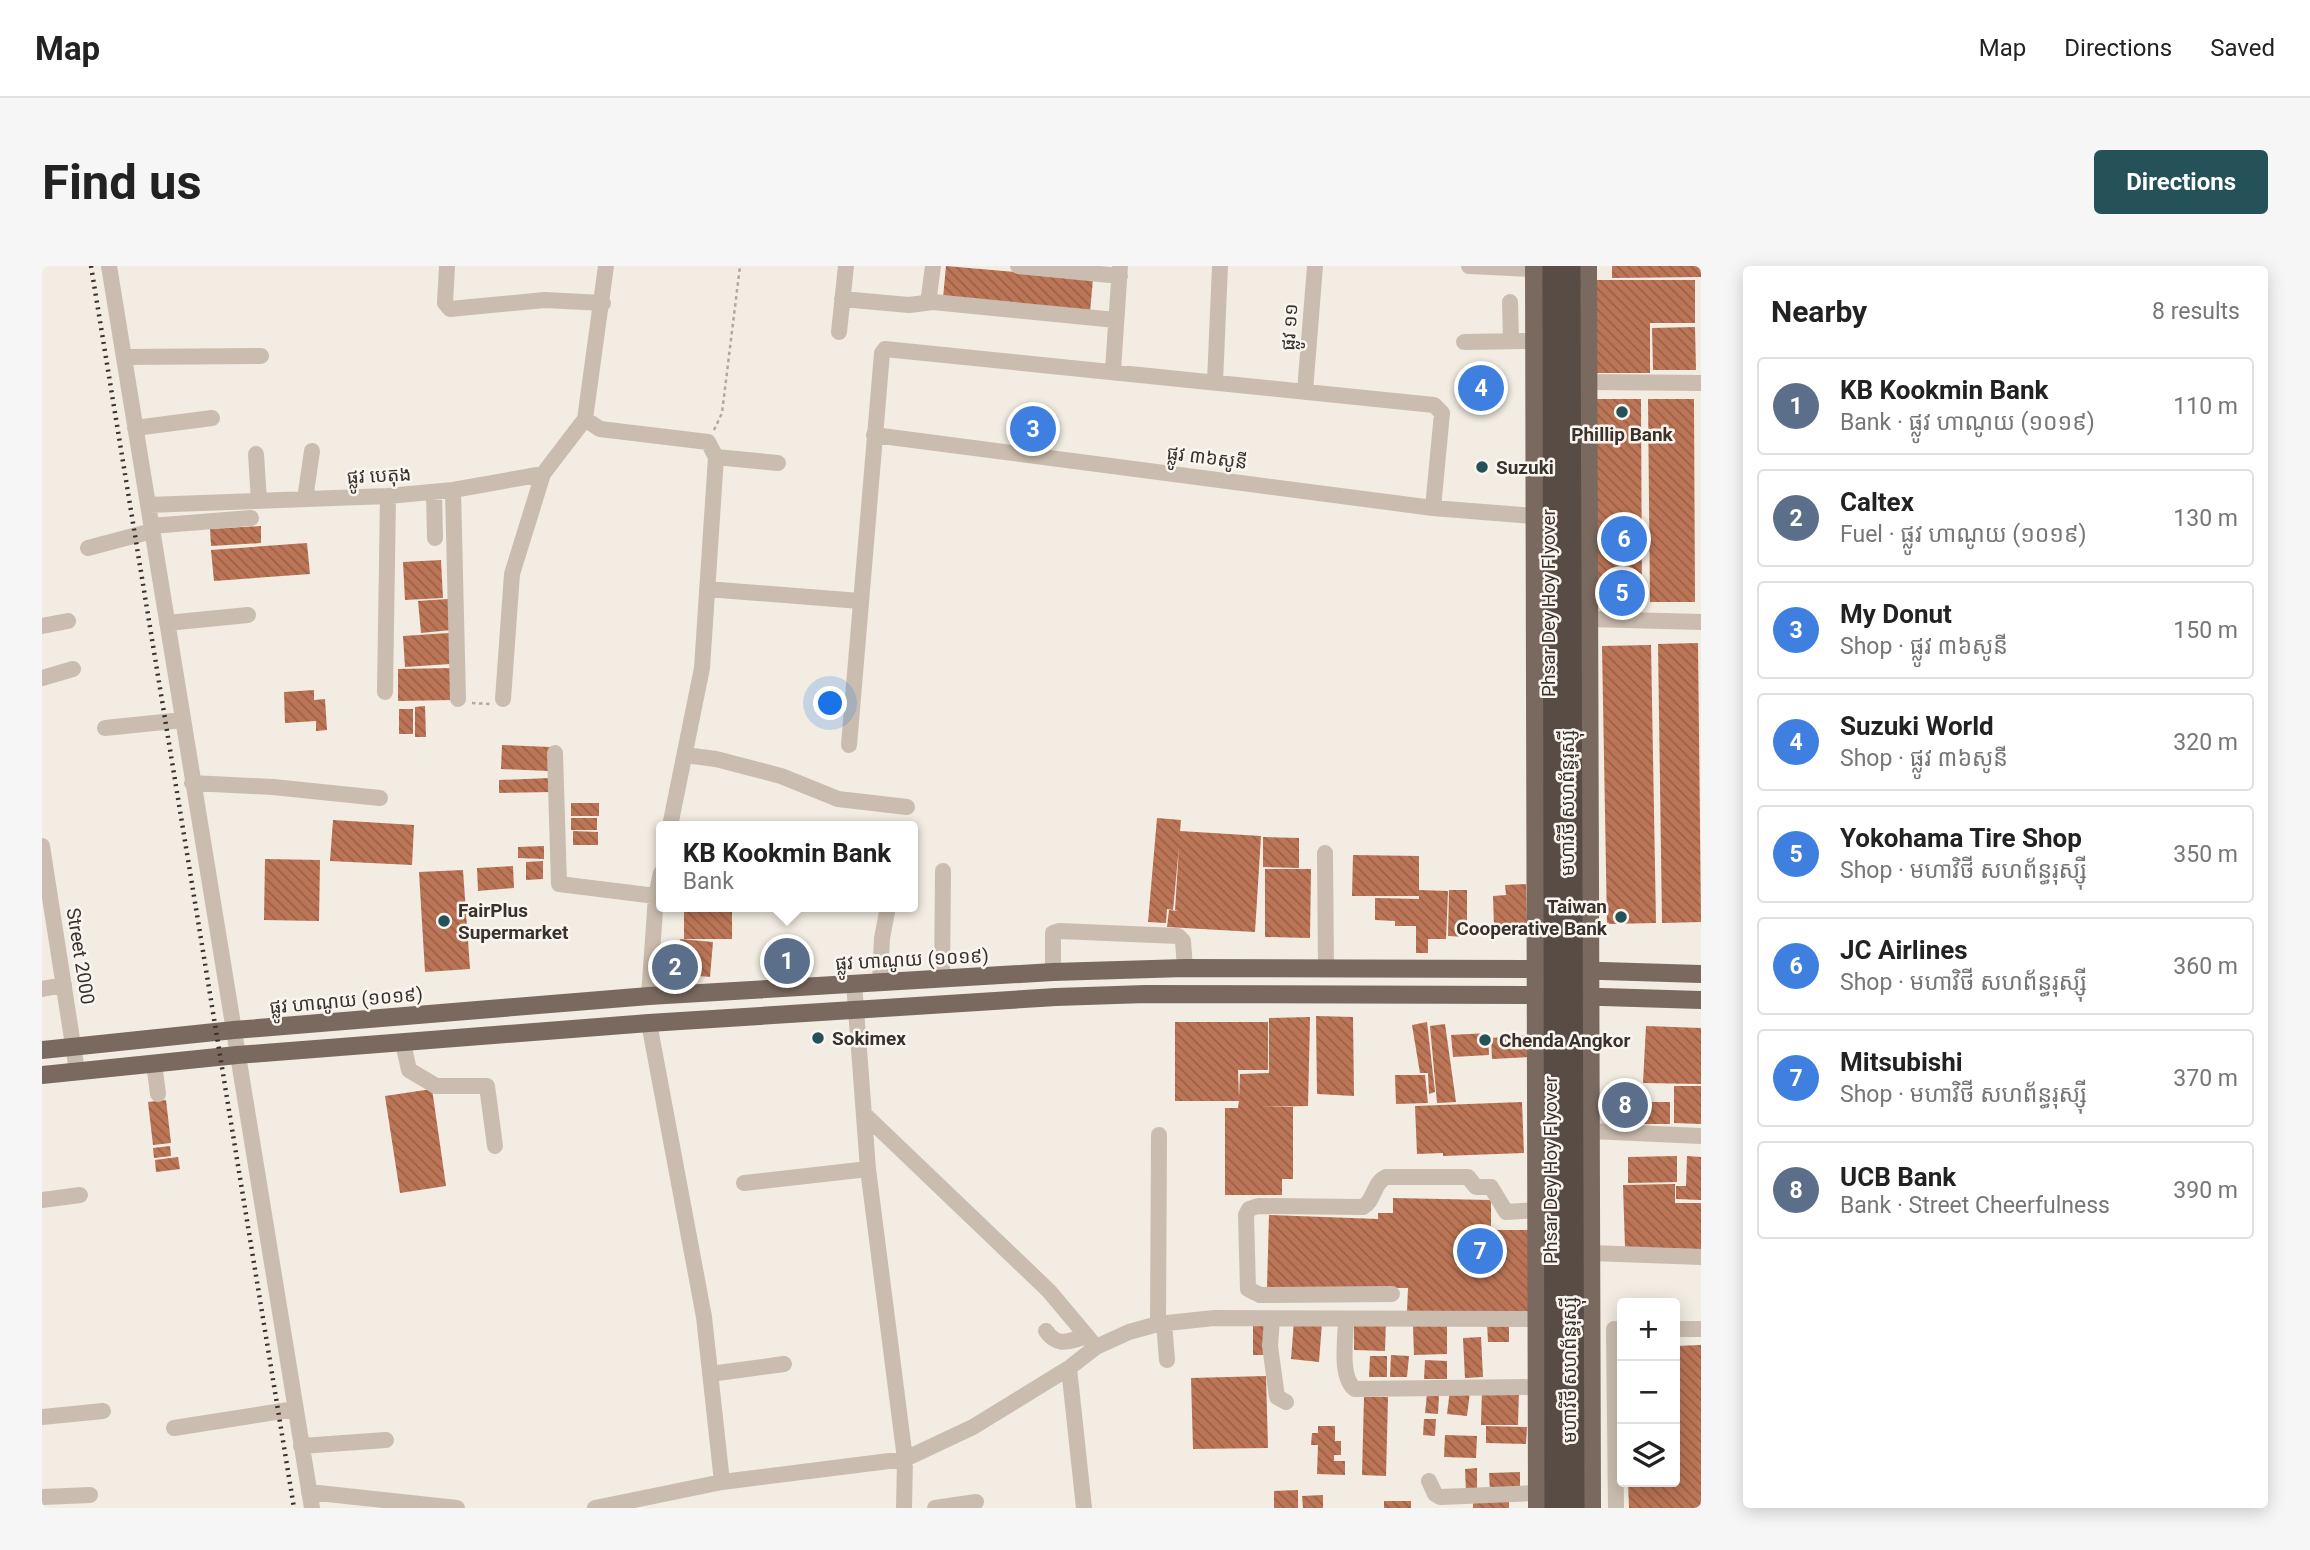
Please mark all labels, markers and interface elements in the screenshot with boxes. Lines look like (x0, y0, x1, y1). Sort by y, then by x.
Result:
text: Map (35, 29, 100, 68)
text: Map (1979, 34, 2026, 62)
text: Directions (2064, 34, 2172, 62)
text: Saved (2210, 34, 2275, 62)
button: Directions (2094, 150, 2268, 214)
text: Find us (42, 154, 202, 211)
text: Nearby (1771, 294, 1867, 329)
text: 8 results (2152, 298, 2240, 325)
street label: ផ្លូវ ១១ (1276, 303, 1308, 352)
pin: 4 (1458, 362, 1504, 414)
text: KB Kookmin Bank (1840, 375, 2048, 405)
text: 1 (1789, 393, 1803, 420)
text: 110 m (2173, 393, 2238, 420)
pin: 3 (1010, 403, 1056, 455)
marker: Phillip Bank (1614, 404, 1630, 420)
text: Bank · ផ្លូវ ហាណូយ (១០១៩) (1840, 409, 2095, 436)
place label: Phillip Bank (1571, 423, 1674, 446)
street label: ផ្លូវ ៣៦សូនី (1165, 441, 1249, 479)
place label: Suzuki (1496, 456, 1554, 479)
marker: Suzuki (1474, 459, 1490, 475)
street label: ផ្លូវ បេតុង (346, 462, 412, 494)
text: Caltex (1840, 487, 1914, 517)
text: 2 (1789, 505, 1803, 532)
text: 130 m (2173, 505, 2238, 532)
street label: Phsar Dey Hoy Flyover (1537, 508, 1560, 697)
pin: 6 (1601, 513, 1647, 565)
text: Fuel · ផ្លូវ ហាណូយ (១០១៩) (1840, 521, 2087, 548)
pin: 5 (1599, 567, 1645, 619)
text: My Donut (1840, 599, 1952, 629)
text: 3 (1789, 617, 1803, 644)
text: 150 m (2173, 617, 2238, 644)
text: Shop · ផ្លូវ ៣៦សូនី (1840, 633, 2008, 660)
your location (813, 686, 847, 720)
text: Suzuki World (1840, 711, 1994, 741)
text: 4 (1789, 729, 1803, 756)
text: 320 m (2173, 729, 2238, 756)
street label: មហាវិថី សហព័ន្ធរុស្ស៊ី (1556, 730, 1585, 876)
text: Shop · ផ្លូវ ៣៦សូនី (1840, 745, 2008, 772)
popup (656, 821, 918, 912)
text: Yokohama Tire Shop (1840, 823, 2082, 853)
text: KB Kookmin Bank (683, 838, 891, 868)
text: 5 (1789, 841, 1803, 868)
text: 350 m (2173, 841, 2238, 868)
text: Shop · មហាវិថី សហព័ន្ធរុស្ស៊ី (1840, 857, 2087, 884)
text: Bank (683, 868, 734, 895)
place label: Taiwan Cooperative Bank (1456, 895, 1608, 940)
place label: FairPlus Supermarket (458, 899, 569, 944)
street label: Street 2000 (62, 906, 99, 1006)
marker: Taiwan Cooperative Bank (1613, 909, 1629, 925)
marker: FairPlus Supermarket (436, 913, 452, 929)
pin: 1 (764, 935, 810, 987)
text: JC Airlines (1840, 935, 1968, 965)
pin: 2 (652, 941, 698, 993)
street label: ផ្លូវ ហាណូយ (១០១៩) (835, 944, 990, 981)
text: 6 (1789, 953, 1803, 980)
text: 360 m (2173, 953, 2238, 980)
text: Shop · មហាវិថី សហព័ន្ធរុស្ស៊ី (1840, 969, 2087, 996)
street label: ផ្លូវ ហាណូយ (១០១៩) (268, 982, 424, 1024)
place label: Sokimex (832, 1027, 906, 1050)
place label: Chenda Angkor (1499, 1029, 1630, 1052)
marker: Sokimex (810, 1030, 826, 1046)
marker: Chenda Angkor (1477, 1032, 1493, 1048)
text: Mitsubishi (1840, 1047, 1963, 1077)
text: 7 (1789, 1065, 1803, 1092)
text: 370 m (2173, 1065, 2238, 1092)
street label: Phsar Dey Hoy Flyover (1539, 1075, 1562, 1264)
pin: 8 (1602, 1079, 1648, 1131)
text: Shop · មហាវិថី សហព័ន្ធរុស្ស៊ី (1840, 1081, 2087, 1108)
text: UCB Bank (1840, 1162, 1956, 1192)
text: 8 (1789, 1177, 1803, 1204)
text: 390 m (2173, 1177, 2238, 1204)
text: Bank · Street Cheerfulness (1840, 1192, 2110, 1219)
pin: 7 (1457, 1225, 1503, 1277)
street label: មហាវិថី សហព័ន្ធរុស្ស៊ី (1558, 1297, 1587, 1443)
map controls (1617, 1298, 1680, 1487)
button: + (1617, 1298, 1680, 1361)
button: − (1617, 1361, 1680, 1424)
button: layers (1617, 1424, 1680, 1487)

